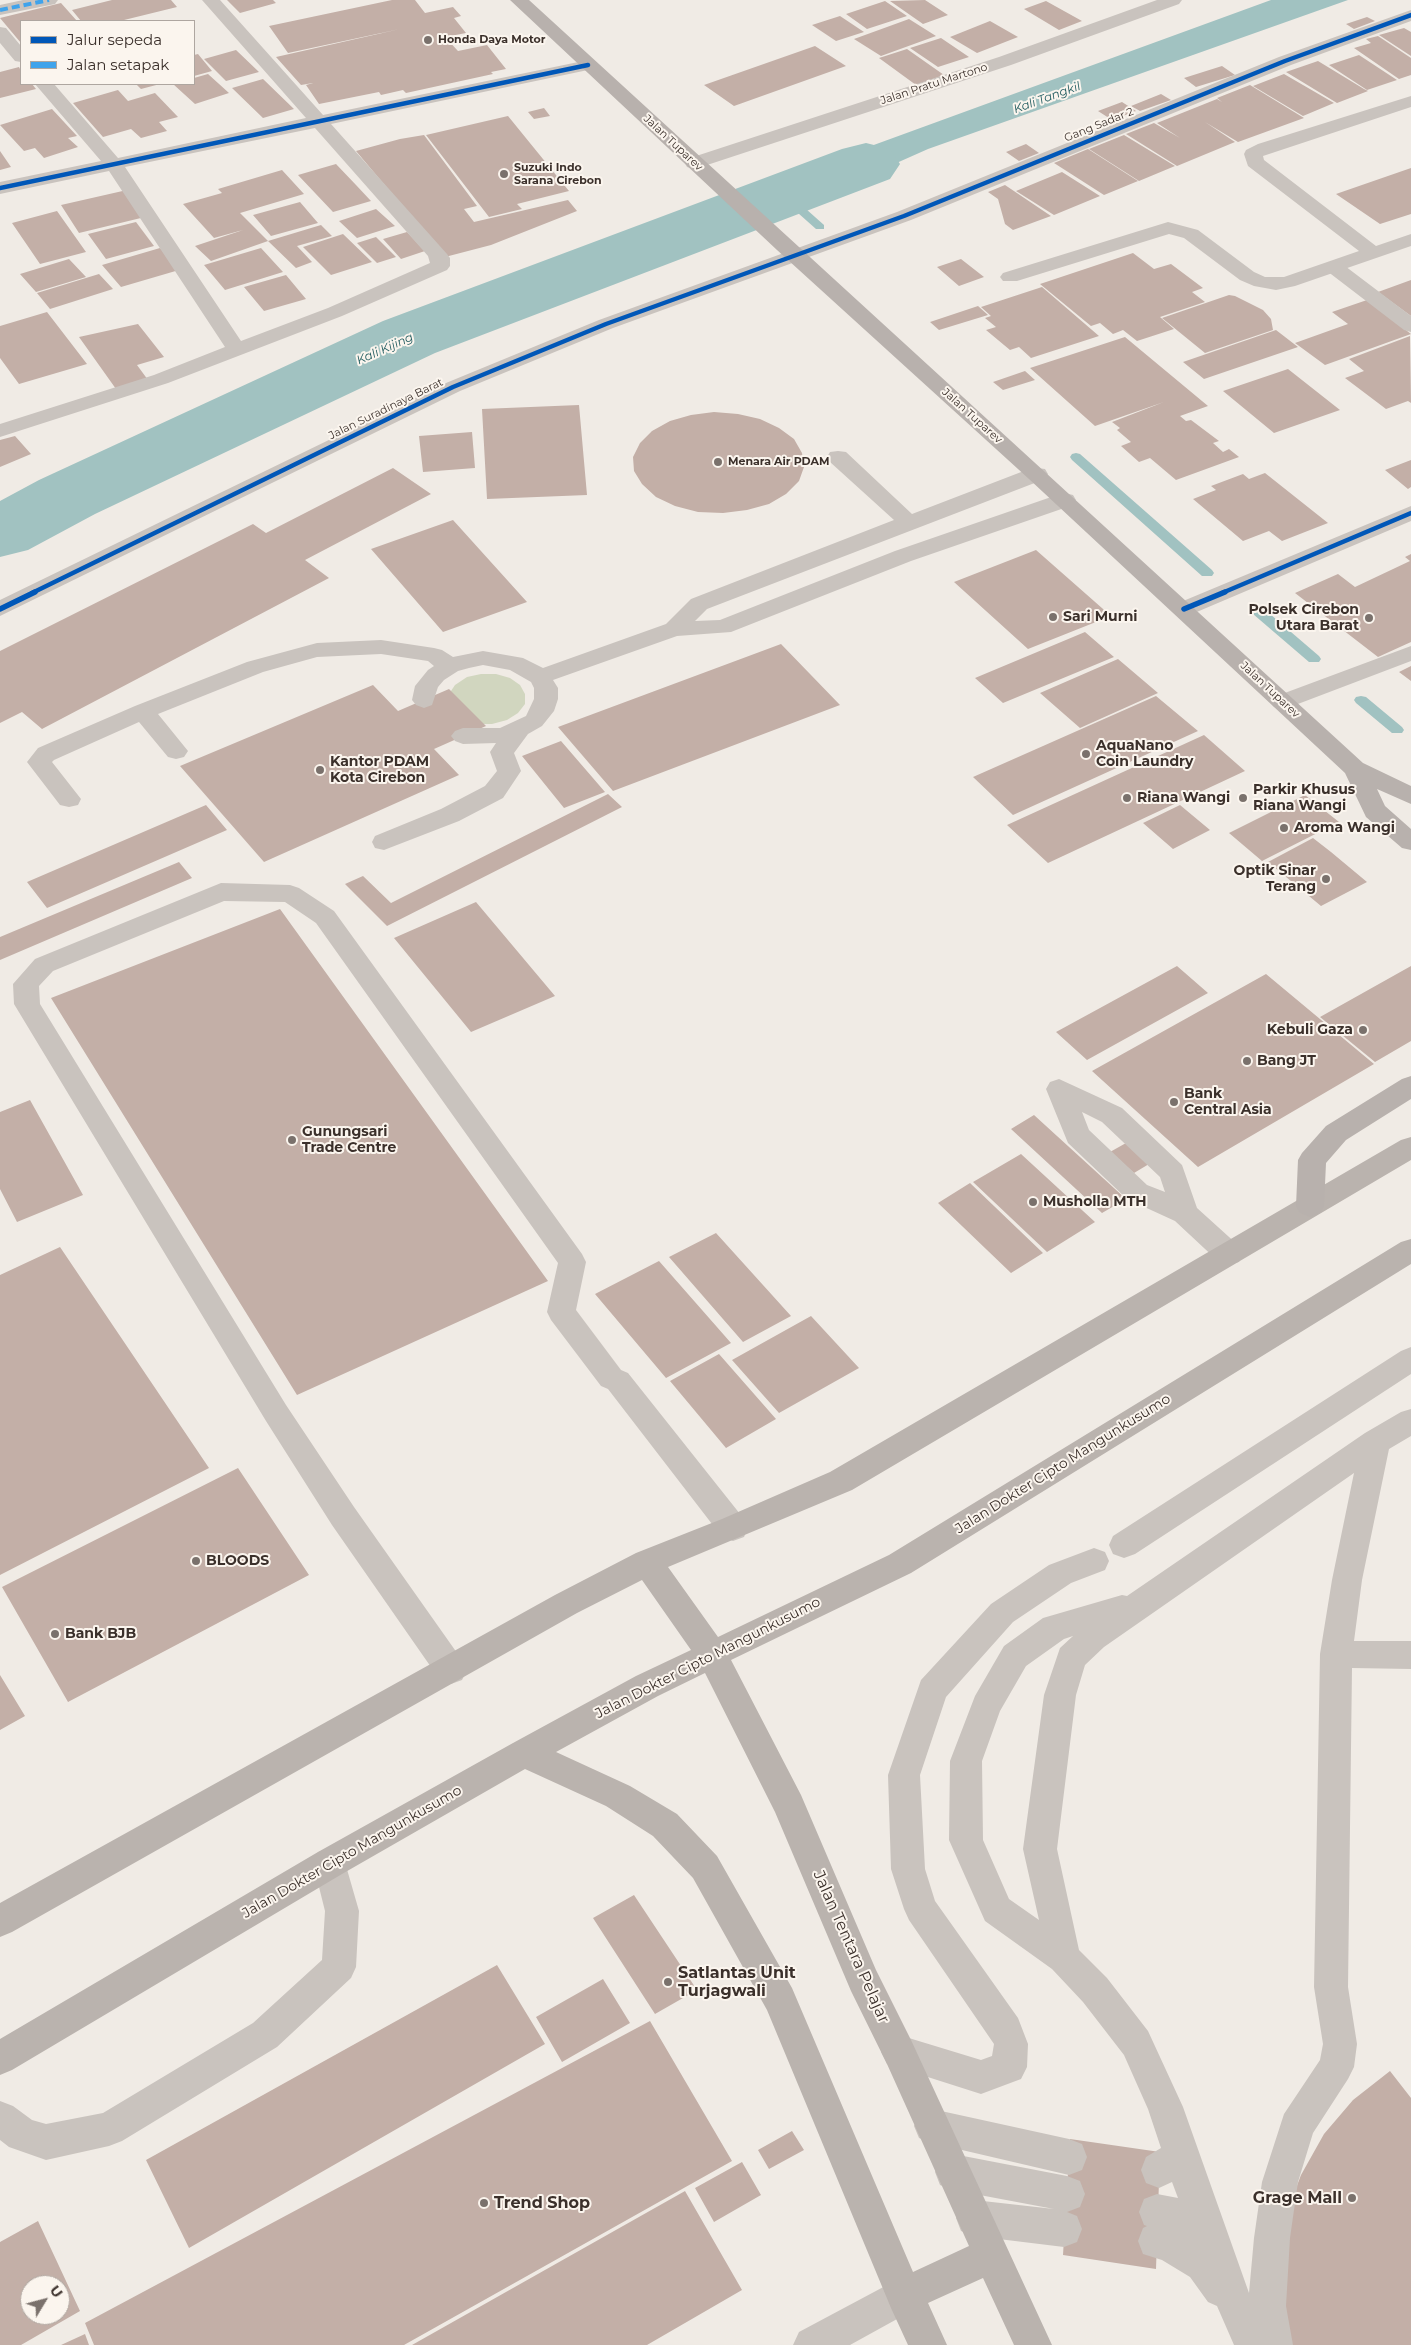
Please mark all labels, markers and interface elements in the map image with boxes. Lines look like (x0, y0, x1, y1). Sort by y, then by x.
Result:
legend (20, 20, 195, 85)
text: Jalur sepeda (67, 30, 162, 49)
place label: Honda Daya Motor (438, 33, 546, 47)
marker: Honda Daya Motor (422, 34, 434, 46)
text: Jalan setapak (67, 55, 169, 74)
street label: Jalan Pratu Martono (879, 60, 989, 108)
water label: Kali Tangkil (1012, 79, 1082, 117)
street label: Gang Sadar 2 (1062, 105, 1136, 145)
street label: Jalan Tuparev (641, 112, 705, 174)
place label: Suzuki Indo Sarana Cirebon (514, 161, 602, 187)
marker: Suzuki Indo Sarana Cirebon (498, 168, 510, 180)
water label: Kali Kijing (354, 330, 416, 368)
street label: Jalan Suradinaya Barat (327, 376, 445, 442)
street label: Jalan Tuparev (939, 386, 1005, 446)
place label: Menara Air PDAM (728, 455, 829, 469)
marker: Menara Air PDAM (712, 456, 724, 468)
place label: Polsek Cirebon Utara Barat (1249, 602, 1359, 634)
place label: Sari Murni (1063, 609, 1138, 625)
marker: Sari Murni (1047, 611, 1059, 623)
marker: Polsek Cirebon Utara Barat (1363, 612, 1375, 624)
street label: Jalan Tuparev (1238, 659, 1302, 721)
place label: AquaNano Coin Laundry (1096, 738, 1193, 770)
marker: AquaNano Coin Laundry (1080, 748, 1092, 760)
place label: Kantor PDAM Kota Cirebon (330, 754, 429, 786)
marker: Kantor PDAM Kota Cirebon (314, 764, 326, 776)
place label: Parkir Khusus Riana Wangi (1253, 782, 1355, 814)
place label: Riana Wangi (1137, 790, 1230, 806)
marker: Riana Wangi (1121, 792, 1133, 804)
marker: Parkir Khusus Riana Wangi (1237, 792, 1249, 804)
place label: Aroma Wangi (1294, 820, 1395, 836)
marker: Aroma Wangi (1278, 822, 1290, 834)
place label: Optik Sinar Terang (1234, 863, 1316, 896)
marker: Optik Sinar Terang (1320, 873, 1332, 885)
place label: Kebuli Gaza (1267, 1022, 1353, 1038)
marker: Kebuli Gaza (1357, 1024, 1369, 1036)
place label: Bang JT (1257, 1053, 1316, 1069)
marker: Bang JT (1241, 1055, 1253, 1067)
place label: Bank Central Asia (1184, 1086, 1272, 1118)
marker: Bank Central Asia (1168, 1096, 1180, 1108)
place label: Gunungsari Trade Centre (302, 1124, 396, 1156)
marker: Gunungsari Trade Centre (286, 1134, 298, 1146)
place label: Musholla MTH (1043, 1194, 1147, 1210)
marker: Musholla MTH (1027, 1196, 1039, 1208)
street label: Jalan Dokter Cipto Mangunkusumo (952, 1391, 1174, 1537)
place label: BLOODS (206, 1553, 269, 1569)
marker: BLOODS (190, 1555, 202, 1567)
street label: Jalan Dokter Cipto Mangunkusumo (593, 1594, 823, 1722)
place label: Bank BJB (65, 1626, 136, 1642)
marker: Bank BJB (49, 1628, 61, 1640)
street label: Jalan Dokter Cipto Mangunkusumo (239, 1782, 465, 1922)
street label: Jalan Tentara Pelajar (809, 1868, 893, 2026)
place label: Satlantas Unit Turjagwali (678, 1963, 796, 2001)
marker: Satlantas Unit Turjagwali (662, 1976, 674, 1988)
place label: Grage Mall (1253, 2188, 1342, 2208)
marker: Grage Mall (1346, 2192, 1358, 2204)
place label: Trend Shop (494, 2193, 590, 2213)
marker: Trend Shop (478, 2197, 490, 2209)
north arrow (20, 2275, 70, 2325)
text: U (46, 2282, 67, 2301)

